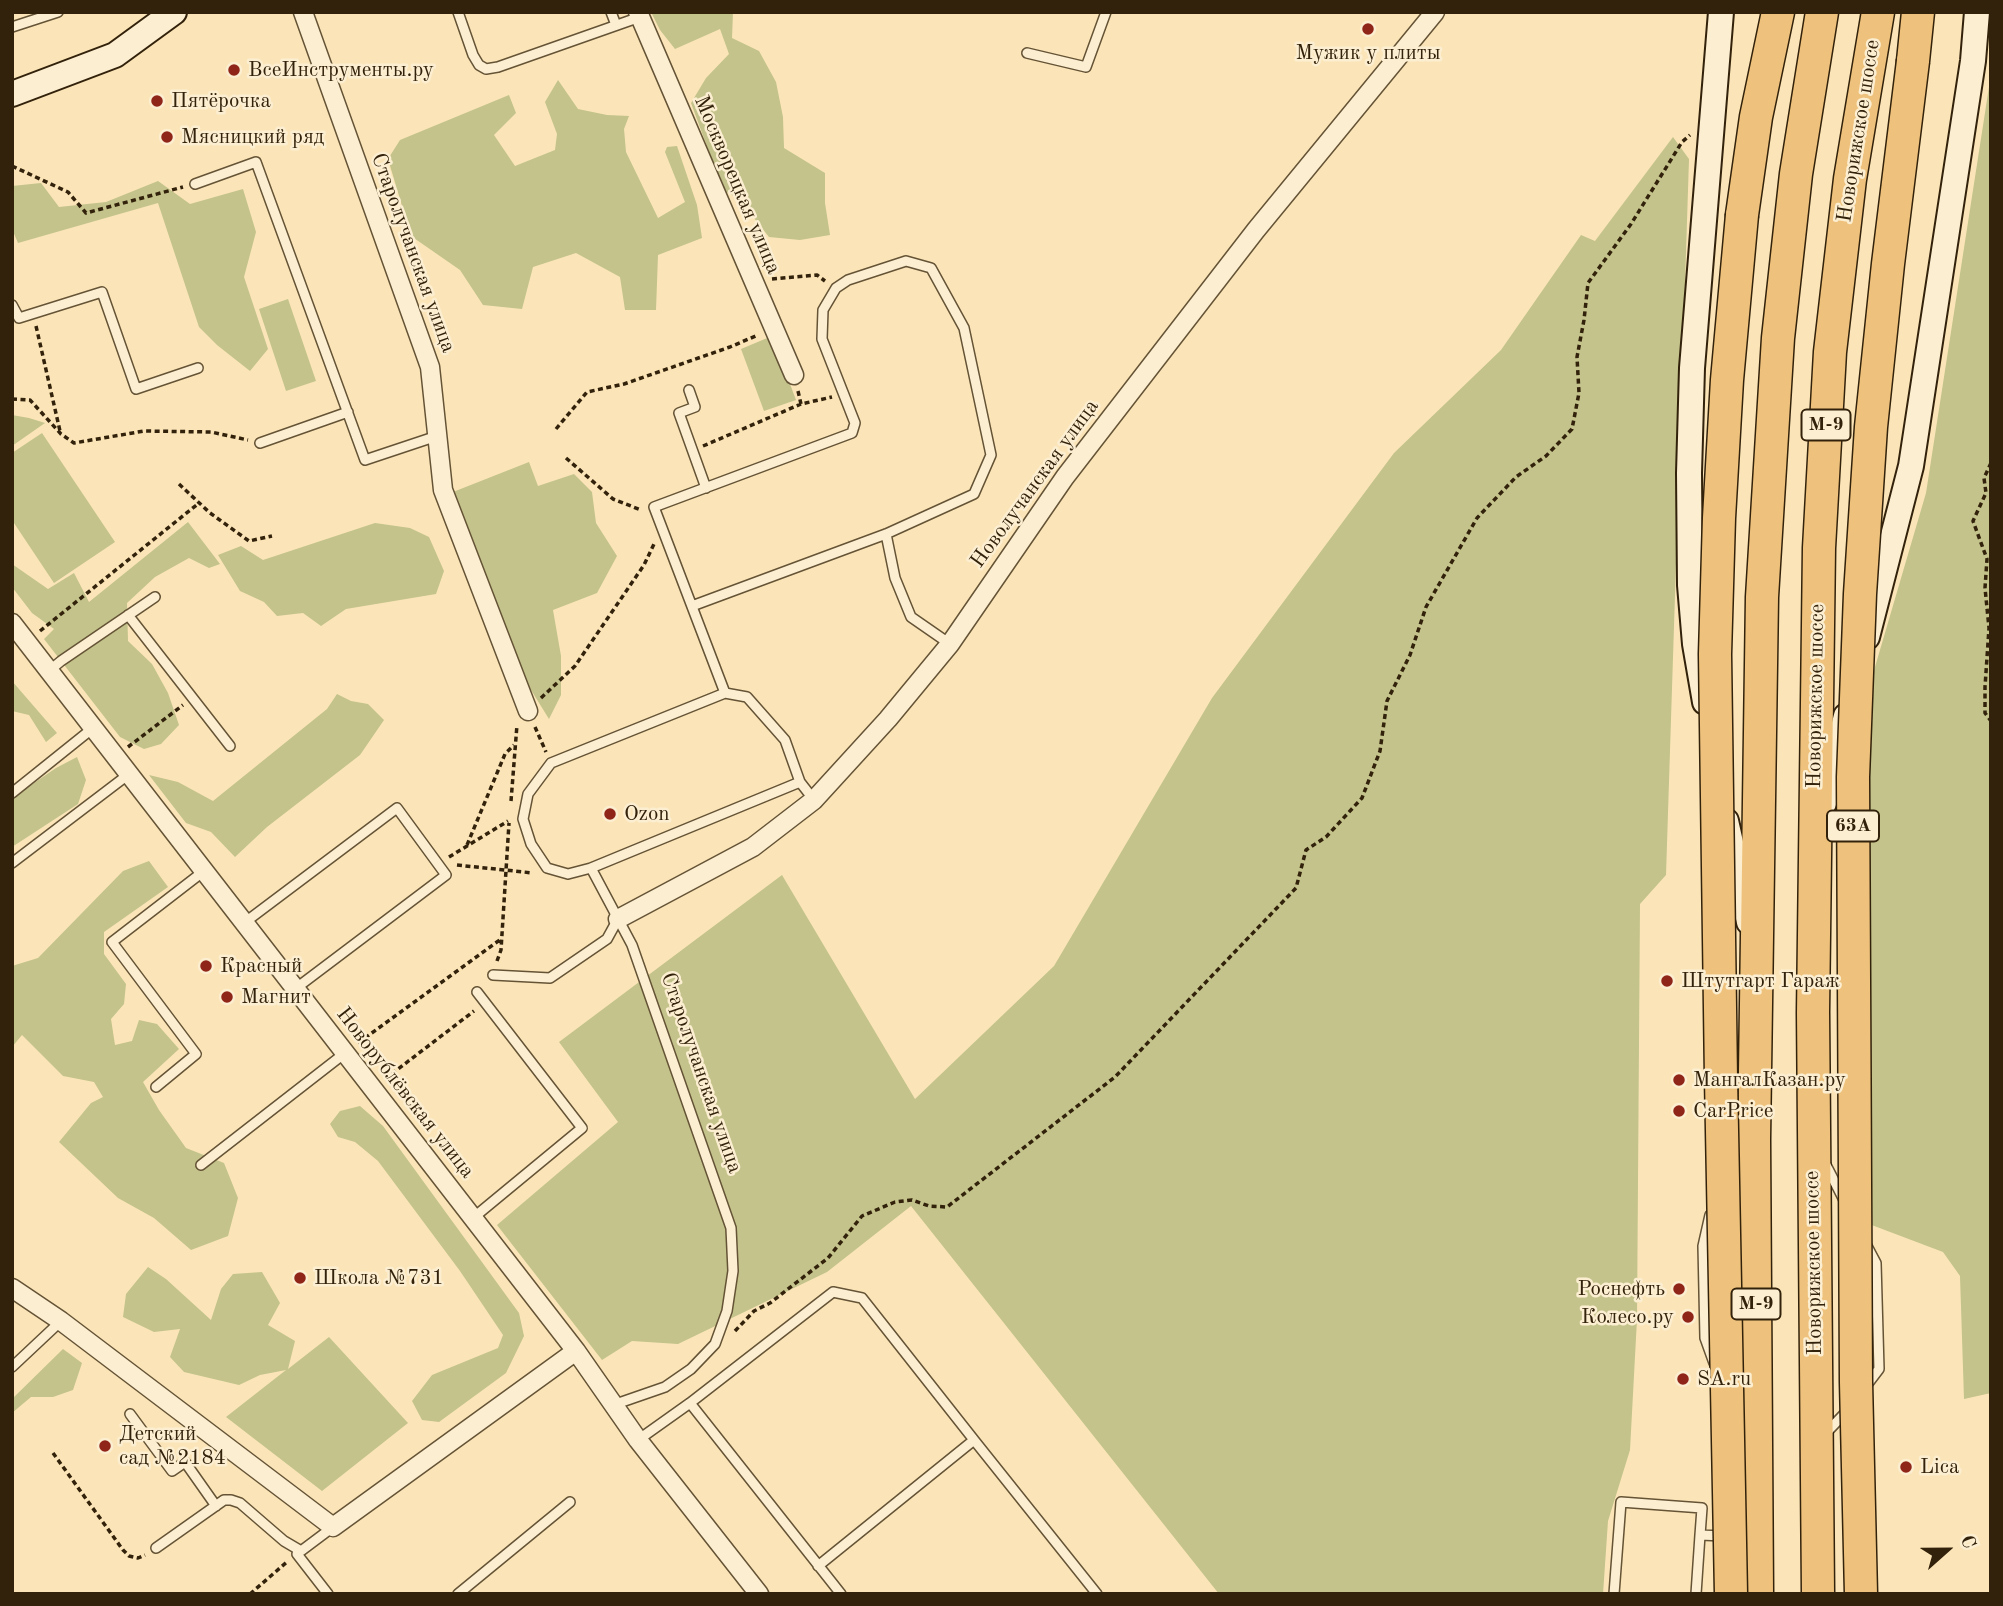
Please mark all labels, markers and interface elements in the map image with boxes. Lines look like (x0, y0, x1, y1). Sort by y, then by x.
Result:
marker: Мужик у плиты (1360, 21, 1376, 37)
street label: Новорижское шоссе (1832, 38, 1886, 224)
place label: Мужик у плиты (1295, 40, 1441, 66)
place label: ВсеИнструменты.ру (248, 57, 434, 83)
marker: ВсеИнструменты.ру (226, 62, 242, 78)
place label: Пятёрочка (171, 88, 271, 114)
street label: Москворецкая улица (688, 92, 786, 278)
marker: Пятёрочка (149, 93, 165, 109)
place label: Мясницкий ряд (181, 124, 324, 150)
marker: Мясницкий ряд (159, 129, 175, 145)
street label: Старолучанская улица (365, 150, 461, 356)
street label: Новолучанская улица (965, 395, 1105, 573)
road number: М-9 (1801, 410, 1850, 440)
street label: Новорижское шоссе (1802, 603, 1830, 789)
place label: Ozon (624, 801, 670, 827)
marker: Ozon (602, 806, 618, 822)
road number: 63A (1827, 810, 1879, 842)
place label: Красный (220, 953, 302, 979)
marker: Красный (198, 958, 214, 974)
place label: Штутгарт Гараж (1681, 968, 1840, 994)
street label: Старолучанская улица (655, 969, 747, 1177)
marker: Штутгарт Гараж (1659, 973, 1675, 989)
place label: Магнит (241, 984, 311, 1010)
marker: Магнит (219, 989, 235, 1005)
street label: Новорублёвская улица (330, 1002, 480, 1184)
place label: МангалКазан.ру (1693, 1067, 1846, 1093)
marker: МангалКазан.ру (1671, 1072, 1687, 1088)
place label: CarPrice (1693, 1098, 1773, 1124)
marker: CarPrice (1671, 1103, 1687, 1119)
street label: Новорижское шоссе (1800, 1170, 1828, 1356)
place label: Школа №731 (314, 1265, 444, 1291)
marker: Школа №731 (292, 1270, 308, 1286)
place label: Роснефть (1578, 1276, 1665, 1302)
marker: Роснефть (1671, 1281, 1687, 1297)
road number: М-9 (1732, 1288, 1780, 1320)
place label: Колесо.ру (1581, 1304, 1674, 1330)
marker: Колесо.ру (1680, 1309, 1696, 1325)
place label: SA.ru (1697, 1366, 1751, 1392)
marker: SA.ru (1675, 1371, 1691, 1387)
place label: Детский сад №2184 (119, 1421, 226, 1471)
marker: Детский сад №2184 (97, 1438, 113, 1454)
place label: Lica (1920, 1454, 1959, 1480)
marker: Lica (1898, 1459, 1914, 1475)
north arrow (1912, 1515, 1982, 1585)
text: С (1956, 1533, 1978, 1552)

